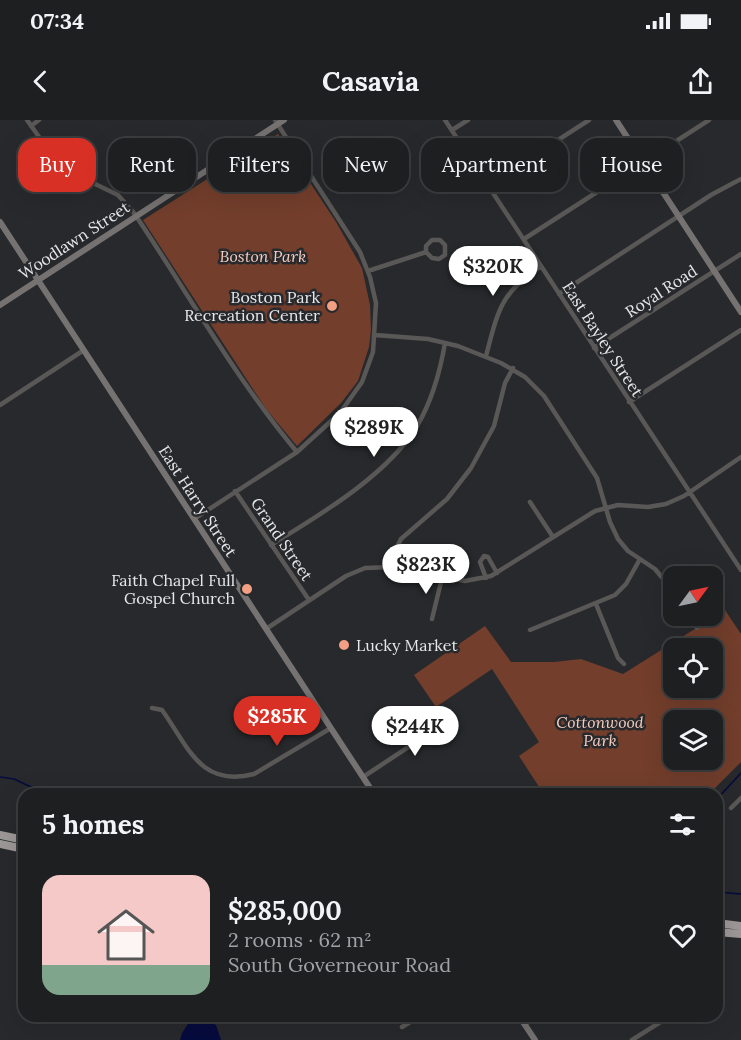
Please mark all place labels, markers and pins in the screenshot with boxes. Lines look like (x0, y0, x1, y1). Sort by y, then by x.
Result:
pin: $320K (451, 246, 535, 297)
place label: Boston Park Recreation Center (184, 287, 320, 325)
marker: Boston Park Recreation Center (325, 299, 339, 313)
pin: $289K (332, 407, 416, 458)
pin: $823K (384, 544, 468, 595)
place label: Faith Chapel Full Gospel Church (111, 570, 235, 608)
marker: Faith Chapel Full Gospel Church (240, 582, 254, 596)
place label: Lucky Market (356, 635, 458, 655)
marker: Lucky Market (337, 638, 351, 652)
pin: $285K (235, 696, 319, 747)
pin: $244K (373, 706, 457, 757)

